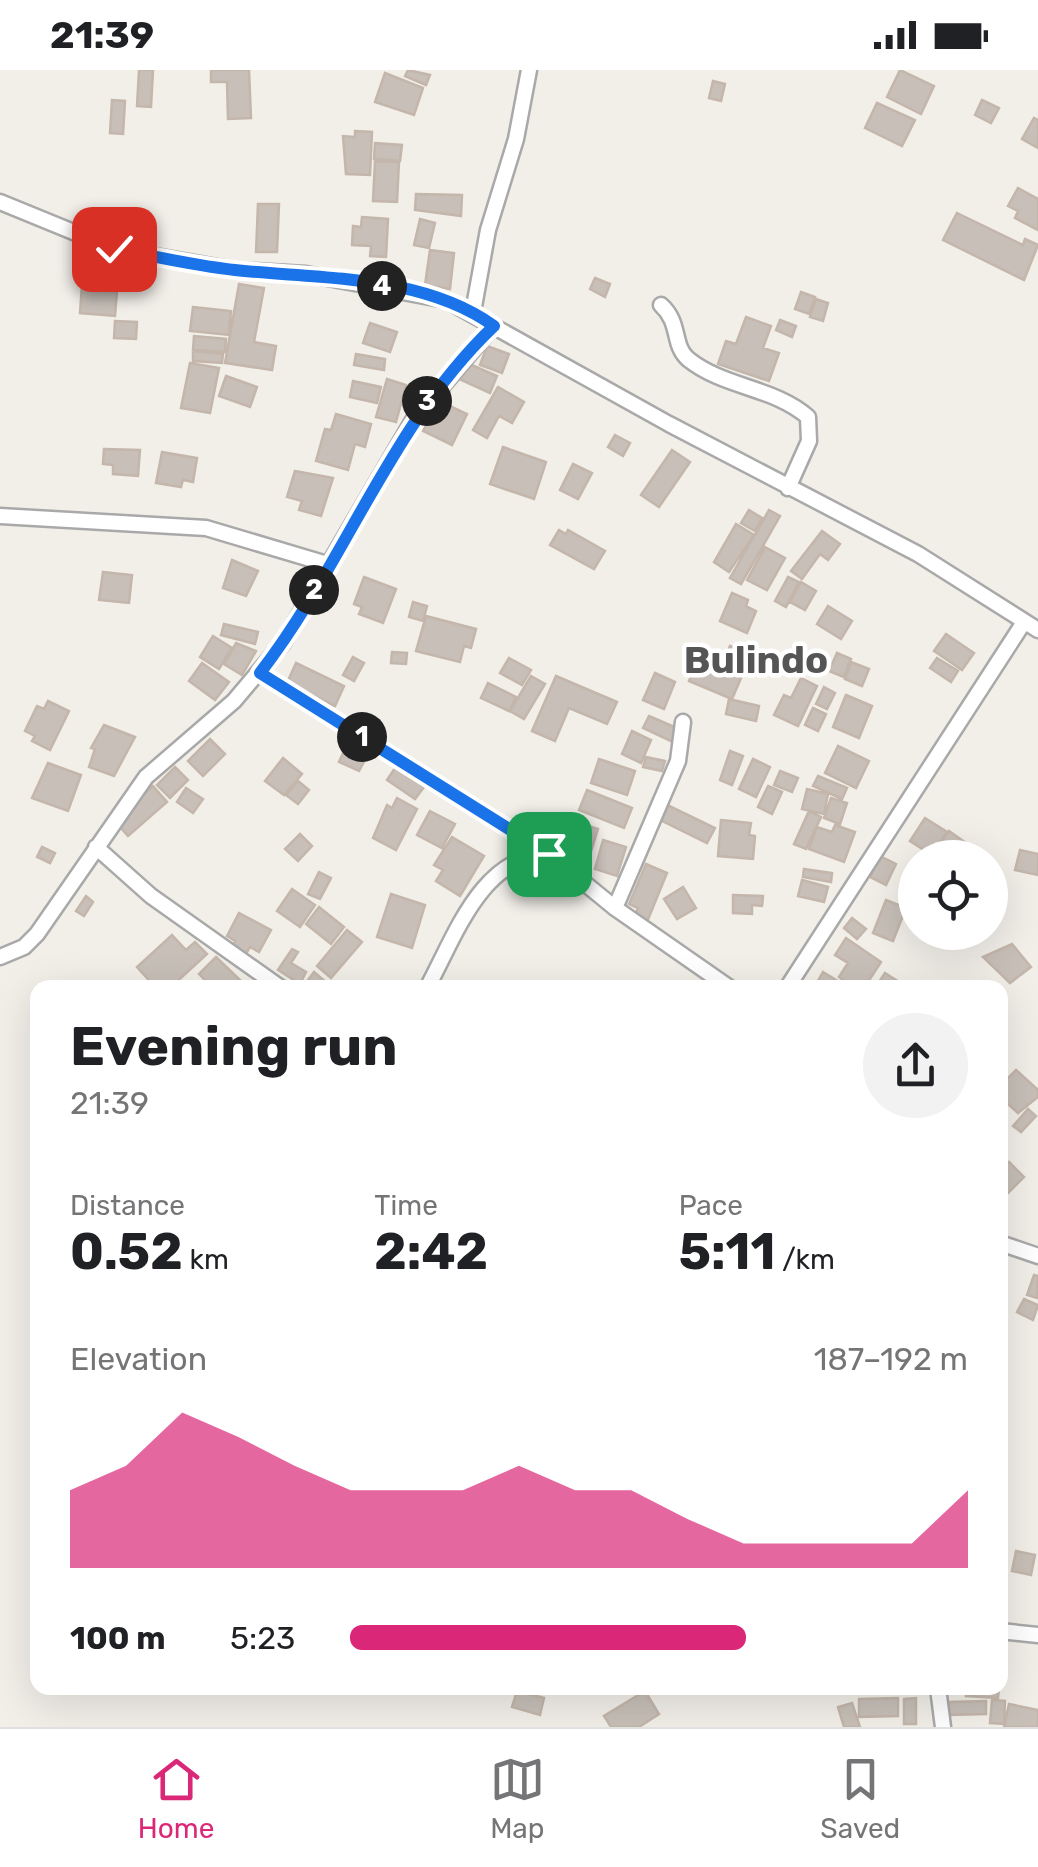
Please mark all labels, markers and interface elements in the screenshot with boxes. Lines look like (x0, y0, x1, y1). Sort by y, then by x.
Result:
text: 21:39 (50, 12, 154, 58)
pin (72, 207, 157, 292)
icon: check (87, 222, 142, 277)
pin: 4 (357, 261, 407, 311)
text: 4 (372, 269, 392, 302)
pin: 3 (402, 376, 452, 426)
text: 3 (418, 384, 436, 417)
pin: 2 (289, 565, 339, 615)
text: 2 (305, 573, 323, 606)
district label: Bulindo (684, 637, 828, 683)
pin: 1 (337, 712, 387, 762)
text: 1 (355, 720, 369, 753)
pin (507, 812, 592, 897)
icon: arrive (522, 827, 577, 882)
map controls (898, 840, 1008, 950)
button: locate (898, 840, 1008, 950)
button: share (863, 1013, 968, 1118)
text: Evening run (70, 1014, 398, 1079)
text: 21:39 (70, 1084, 149, 1122)
text: Distance (70, 1189, 185, 1222)
text: Time (374, 1189, 438, 1222)
text: Pace (679, 1189, 743, 1222)
text: 0.52 (70, 1222, 183, 1282)
text: 2:42 (374, 1222, 488, 1282)
text: 5:11 (679, 1222, 775, 1282)
text: km (183, 1243, 229, 1276)
text: /km (775, 1243, 835, 1276)
text: Elevation (70, 1340, 207, 1378)
text: 187–192 m (814, 1340, 968, 1378)
text: 100 m (70, 1619, 166, 1657)
text: 5:23 (230, 1619, 295, 1657)
tab: Home (138, 1752, 214, 1845)
tab: Map (490, 1752, 545, 1845)
tab: Saved (820, 1752, 900, 1845)

